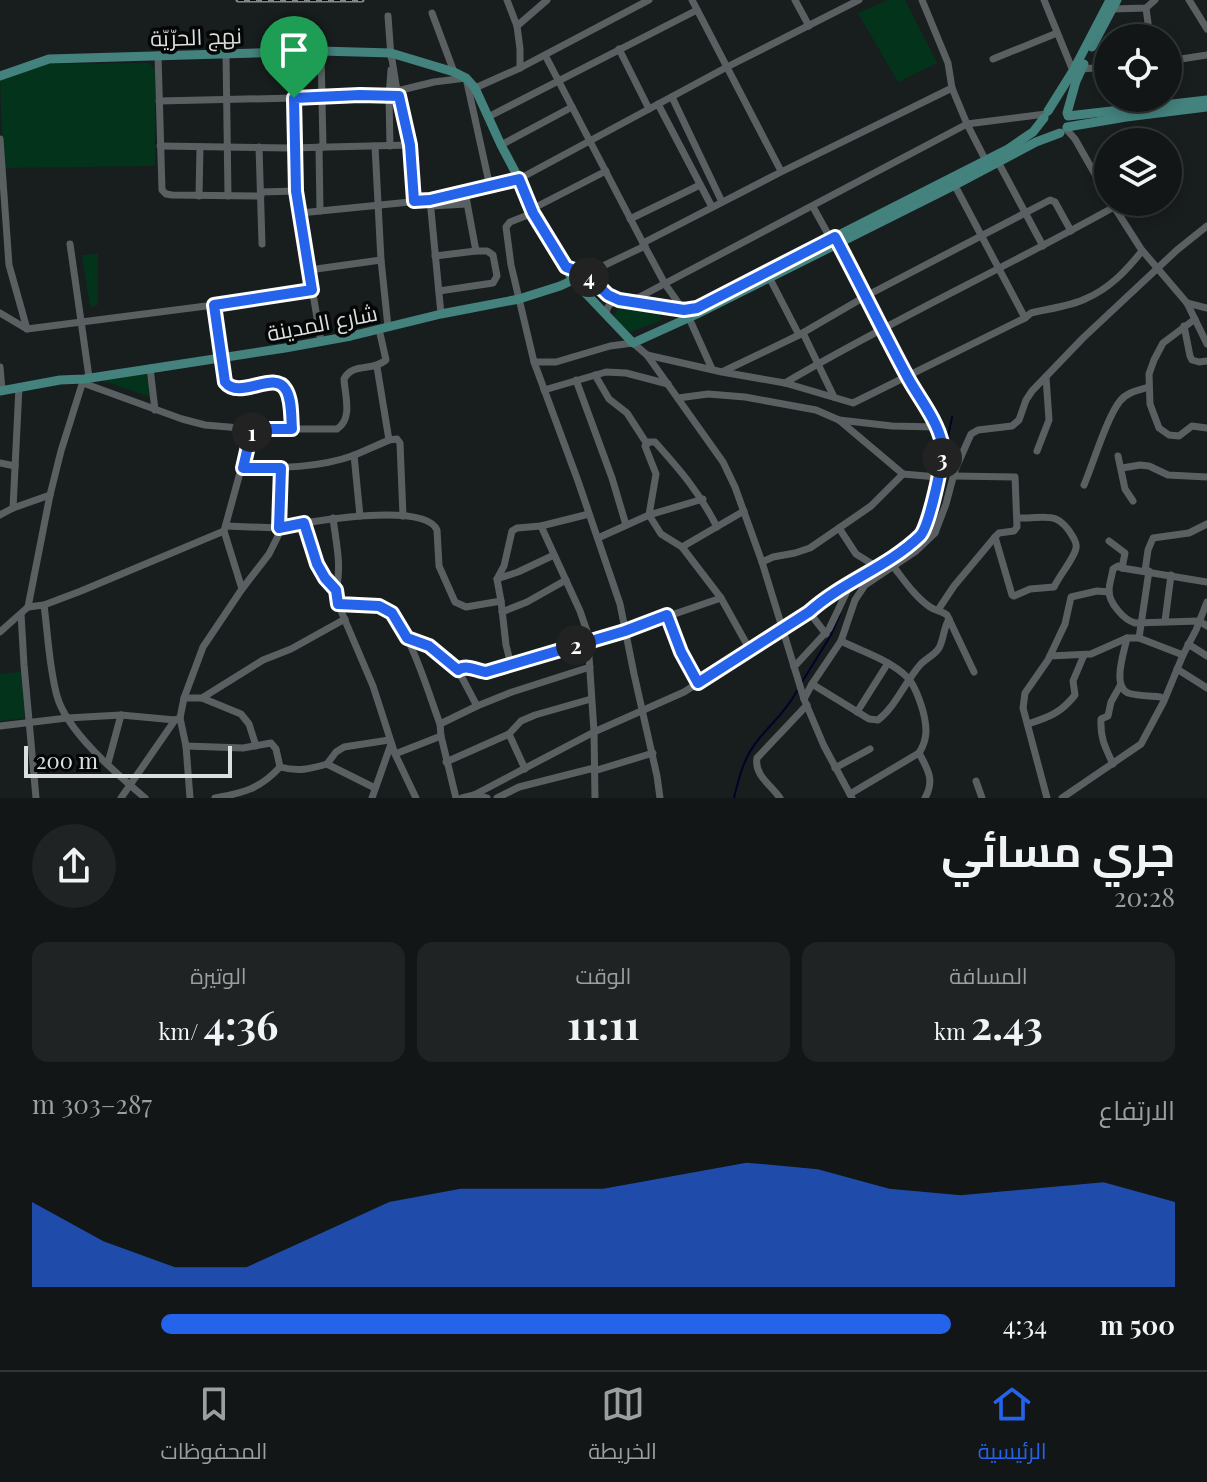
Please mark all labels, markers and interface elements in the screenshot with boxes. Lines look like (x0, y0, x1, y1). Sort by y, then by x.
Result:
pin (260, 16, 328, 98)
street label: نهج الحرّيّة (150, 19, 242, 54)
map controls (1094, 24, 1182, 216)
button: locate (1094, 24, 1182, 112)
icon: arrive (272, 28, 316, 72)
button: layers (1094, 128, 1182, 216)
pin: 4 (569, 257, 609, 297)
text: 4 (583, 262, 595, 292)
street label: شارع المدينة (264, 297, 380, 348)
pin: 1 (232, 412, 272, 452)
text: 1 (248, 417, 256, 447)
pin: 3 (922, 438, 962, 478)
text: 3 (937, 443, 947, 473)
pin: 2 (556, 625, 596, 665)
text: 2 (570, 630, 582, 660)
scale bar (24, 742, 232, 778)
text: 200 m (36, 745, 98, 775)
text: جري مسائي (941, 819, 1175, 878)
button: share (32, 824, 116, 908)
text: 20:28 (1114, 879, 1175, 914)
text: الوتيرة (190, 960, 247, 990)
text: الوقت (575, 960, 632, 990)
text: المسافة (949, 960, 1028, 990)
text: 4:36 (204, 997, 279, 1050)
text: 11:11 (567, 997, 640, 1050)
text: 2.43 (971, 997, 1043, 1050)
text: /km (159, 1016, 204, 1046)
text: km (934, 1016, 971, 1046)
text: 287–303 m (32, 1086, 152, 1121)
text: الارتفاع (1099, 1092, 1175, 1127)
text: 4:34 (1003, 1307, 1047, 1342)
text: 500 m (1100, 1307, 1175, 1342)
tab: المحفوظات (160, 1382, 267, 1472)
tab: الخريطة (588, 1382, 657, 1472)
tab: الرئيسية (978, 1382, 1047, 1472)

